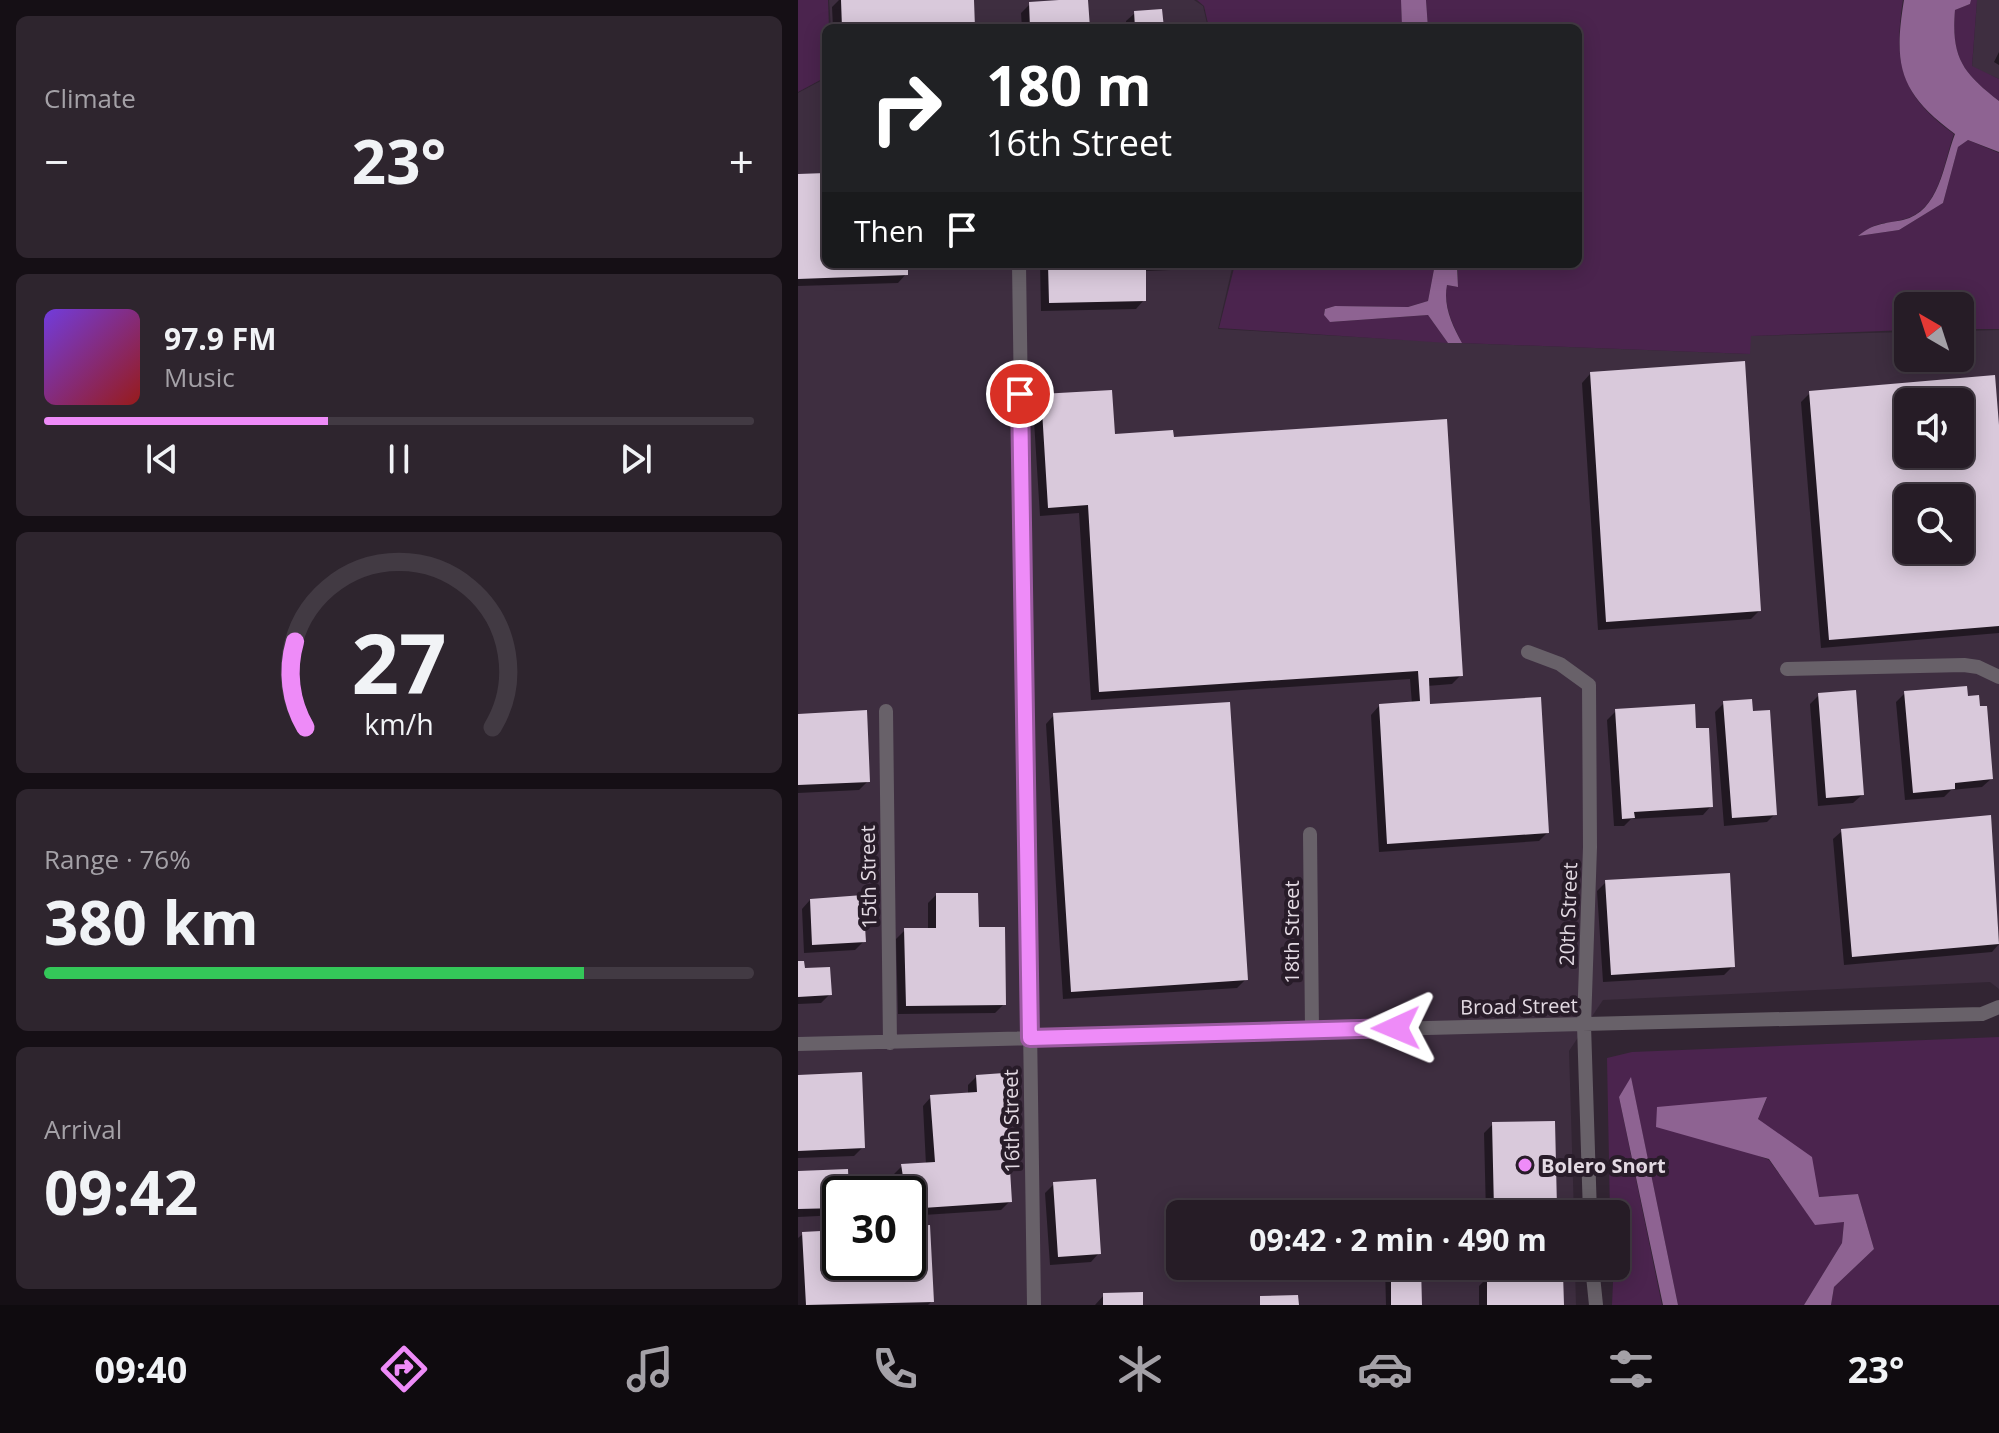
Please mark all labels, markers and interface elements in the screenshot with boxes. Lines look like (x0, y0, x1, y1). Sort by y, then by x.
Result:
text: 180 m (986, 46, 1152, 122)
icon: right (854, 56, 958, 160)
text: Climate (44, 80, 136, 116)
text: 16th Street (986, 118, 1172, 167)
text: 23° (352, 120, 446, 202)
text: − (44, 131, 69, 191)
text: + (729, 131, 754, 191)
icon: arrive (940, 208, 984, 252)
text: Then (854, 210, 924, 251)
north arrow (1894, 292, 1974, 372)
map controls (1894, 292, 1974, 564)
text: 97.9 FM (164, 318, 277, 359)
text: Music (164, 359, 235, 395)
pin (986, 360, 1054, 428)
icon: arrive (998, 372, 1042, 416)
button: sound (1894, 388, 1974, 468)
icon: previous (140, 437, 184, 481)
icon: pause (377, 437, 421, 481)
icon: next (614, 437, 658, 481)
button: search (1894, 484, 1974, 564)
text: 27 (351, 605, 447, 718)
text: km/h (364, 705, 434, 744)
street label: 15th Street (854, 825, 882, 929)
text: Range · 76% (44, 841, 191, 877)
street label: 20th Street (1553, 862, 1583, 966)
street label: 18th Street (1278, 880, 1305, 984)
text: 380 km (44, 881, 259, 963)
position arrow (1354, 986, 1438, 1070)
street label: Broad Street (1460, 991, 1578, 1021)
street label: 16th Street (997, 1069, 1025, 1173)
text: Arrival (44, 1111, 122, 1147)
text: 09:42 (44, 1151, 198, 1233)
place label: Bolero Snort (1541, 1152, 1666, 1179)
marker: Bolero Snort (1516, 1156, 1534, 1174)
speed limit sign: 30 (822, 1176, 926, 1280)
text: 09:42 · 2 min · 490 m (1249, 1219, 1547, 1260)
icon: directions (376, 1341, 432, 1397)
icon: music (622, 1341, 678, 1397)
icon: phone (867, 1341, 923, 1397)
icon: climate (1112, 1341, 1168, 1397)
icon: car (1357, 1341, 1413, 1397)
icon: filters (1603, 1341, 1659, 1397)
text: 09:40 (95, 1345, 187, 1394)
text: 23° (1848, 1345, 1904, 1394)

